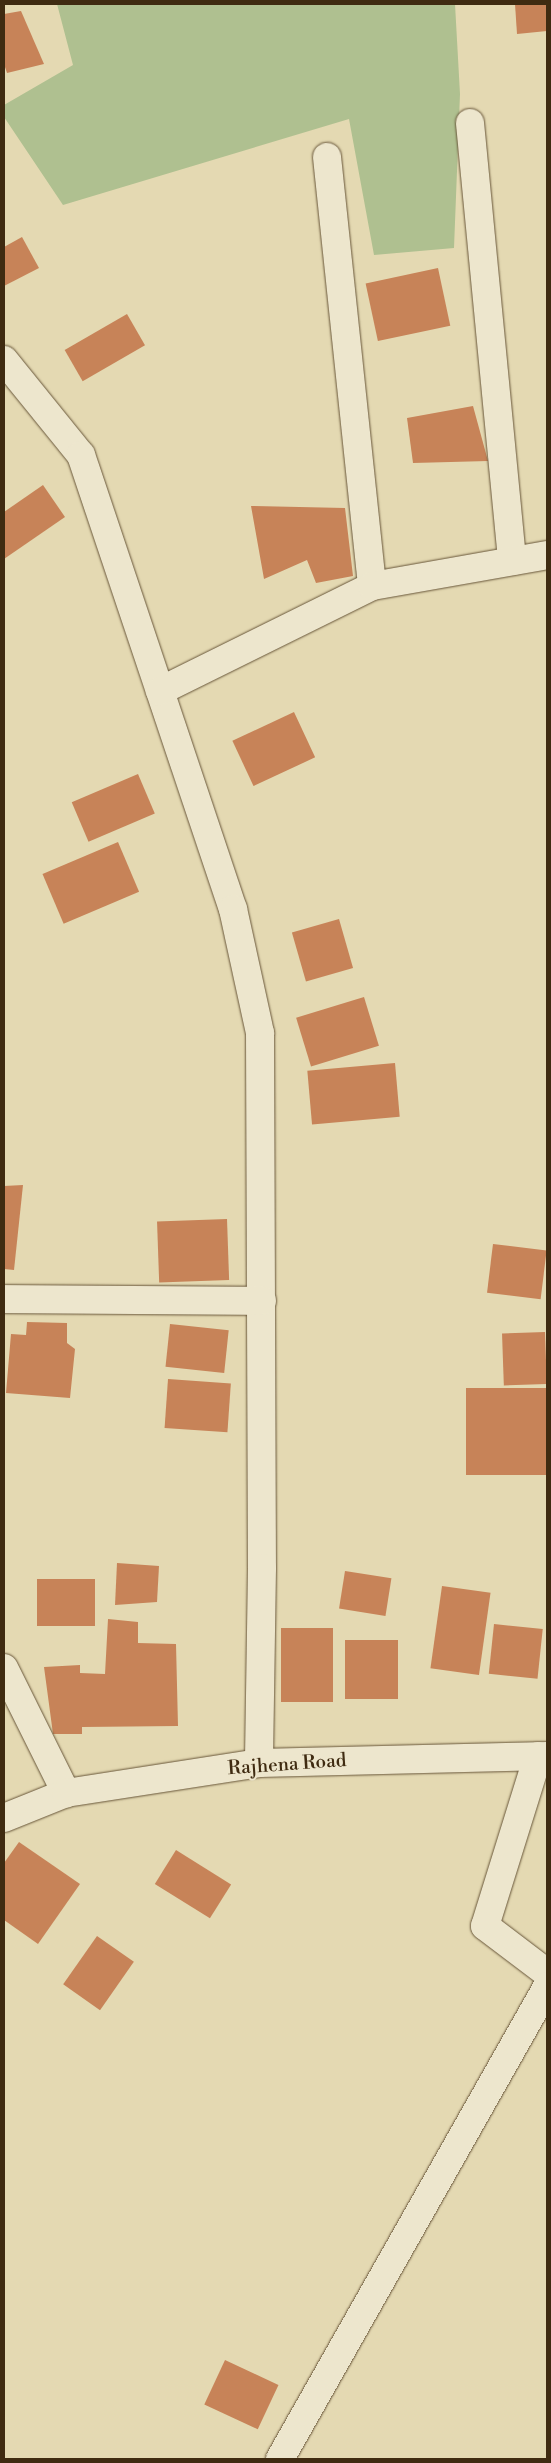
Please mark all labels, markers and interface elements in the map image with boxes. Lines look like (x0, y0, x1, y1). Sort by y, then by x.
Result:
street label: Rajhena Road (227, 1749, 347, 1781)

